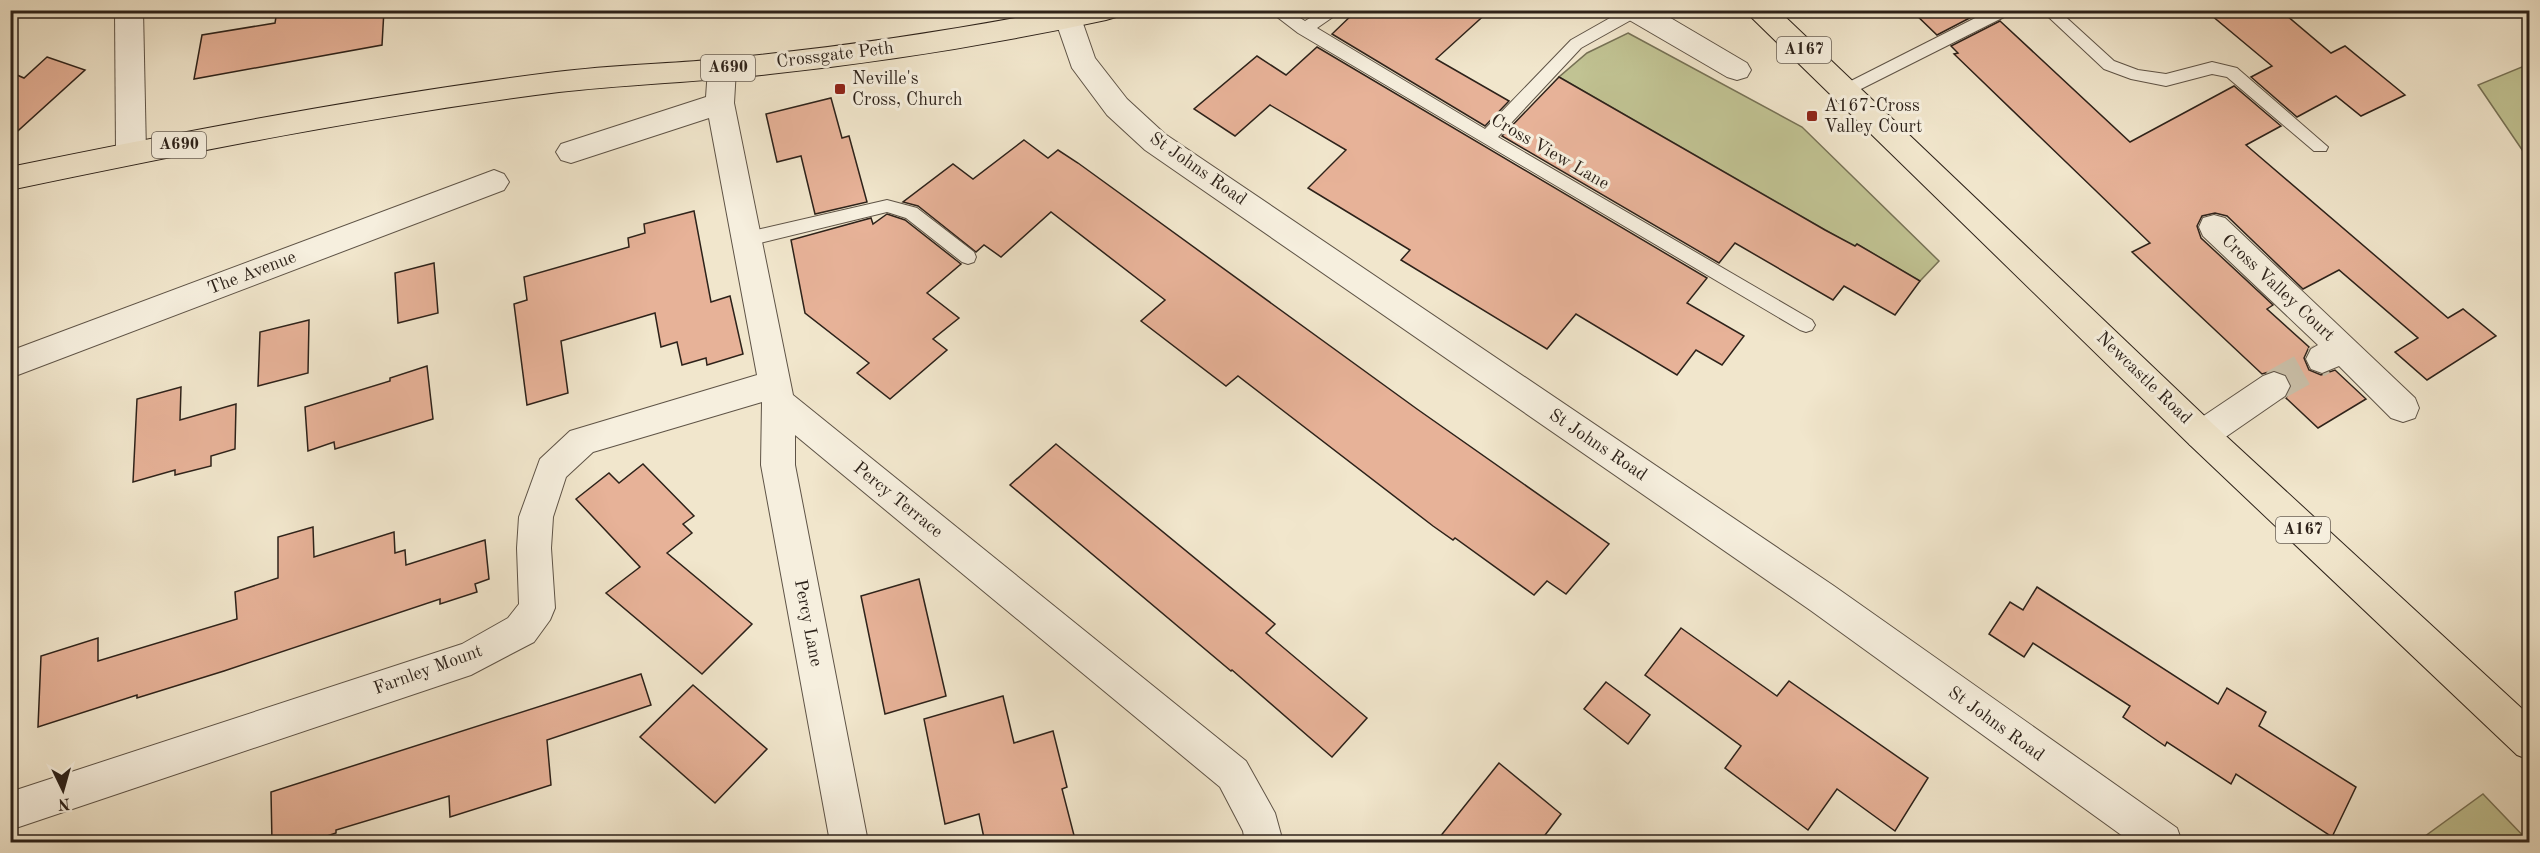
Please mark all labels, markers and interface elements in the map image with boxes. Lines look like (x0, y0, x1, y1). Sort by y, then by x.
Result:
road number: A167 (1777, 37, 1831, 63)
street label: Crossgate Peth (775, 39, 895, 71)
road number: A690 (701, 55, 755, 81)
place label: Neville's Cross, Church (852, 70, 963, 109)
marker: Neville's Cross, Church (833, 82, 847, 96)
place label: A167-Cross Valley Court (1824, 97, 1922, 136)
marker: A167-Cross Valley Court (1805, 109, 1819, 123)
street label: Cross View Lane (1488, 111, 1612, 193)
street label: St Johns Road (1146, 129, 1250, 209)
road number: A690 (152, 132, 206, 158)
street label: Cross Valley Court (2218, 231, 2338, 345)
street label: The Avenue (205, 248, 299, 298)
street label: Newcastle Road (2093, 328, 2195, 428)
street label: St Johns Road (1546, 406, 1650, 484)
street label: Percy Terrace (850, 459, 946, 541)
road number: A167 (2276, 517, 2330, 543)
street label: Percy Lane (791, 578, 825, 668)
street label: Farnley Mount (371, 642, 485, 698)
street label: St Johns Road (1945, 683, 2047, 765)
north arrow (33, 760, 93, 820)
text: N (57, 794, 71, 812)

